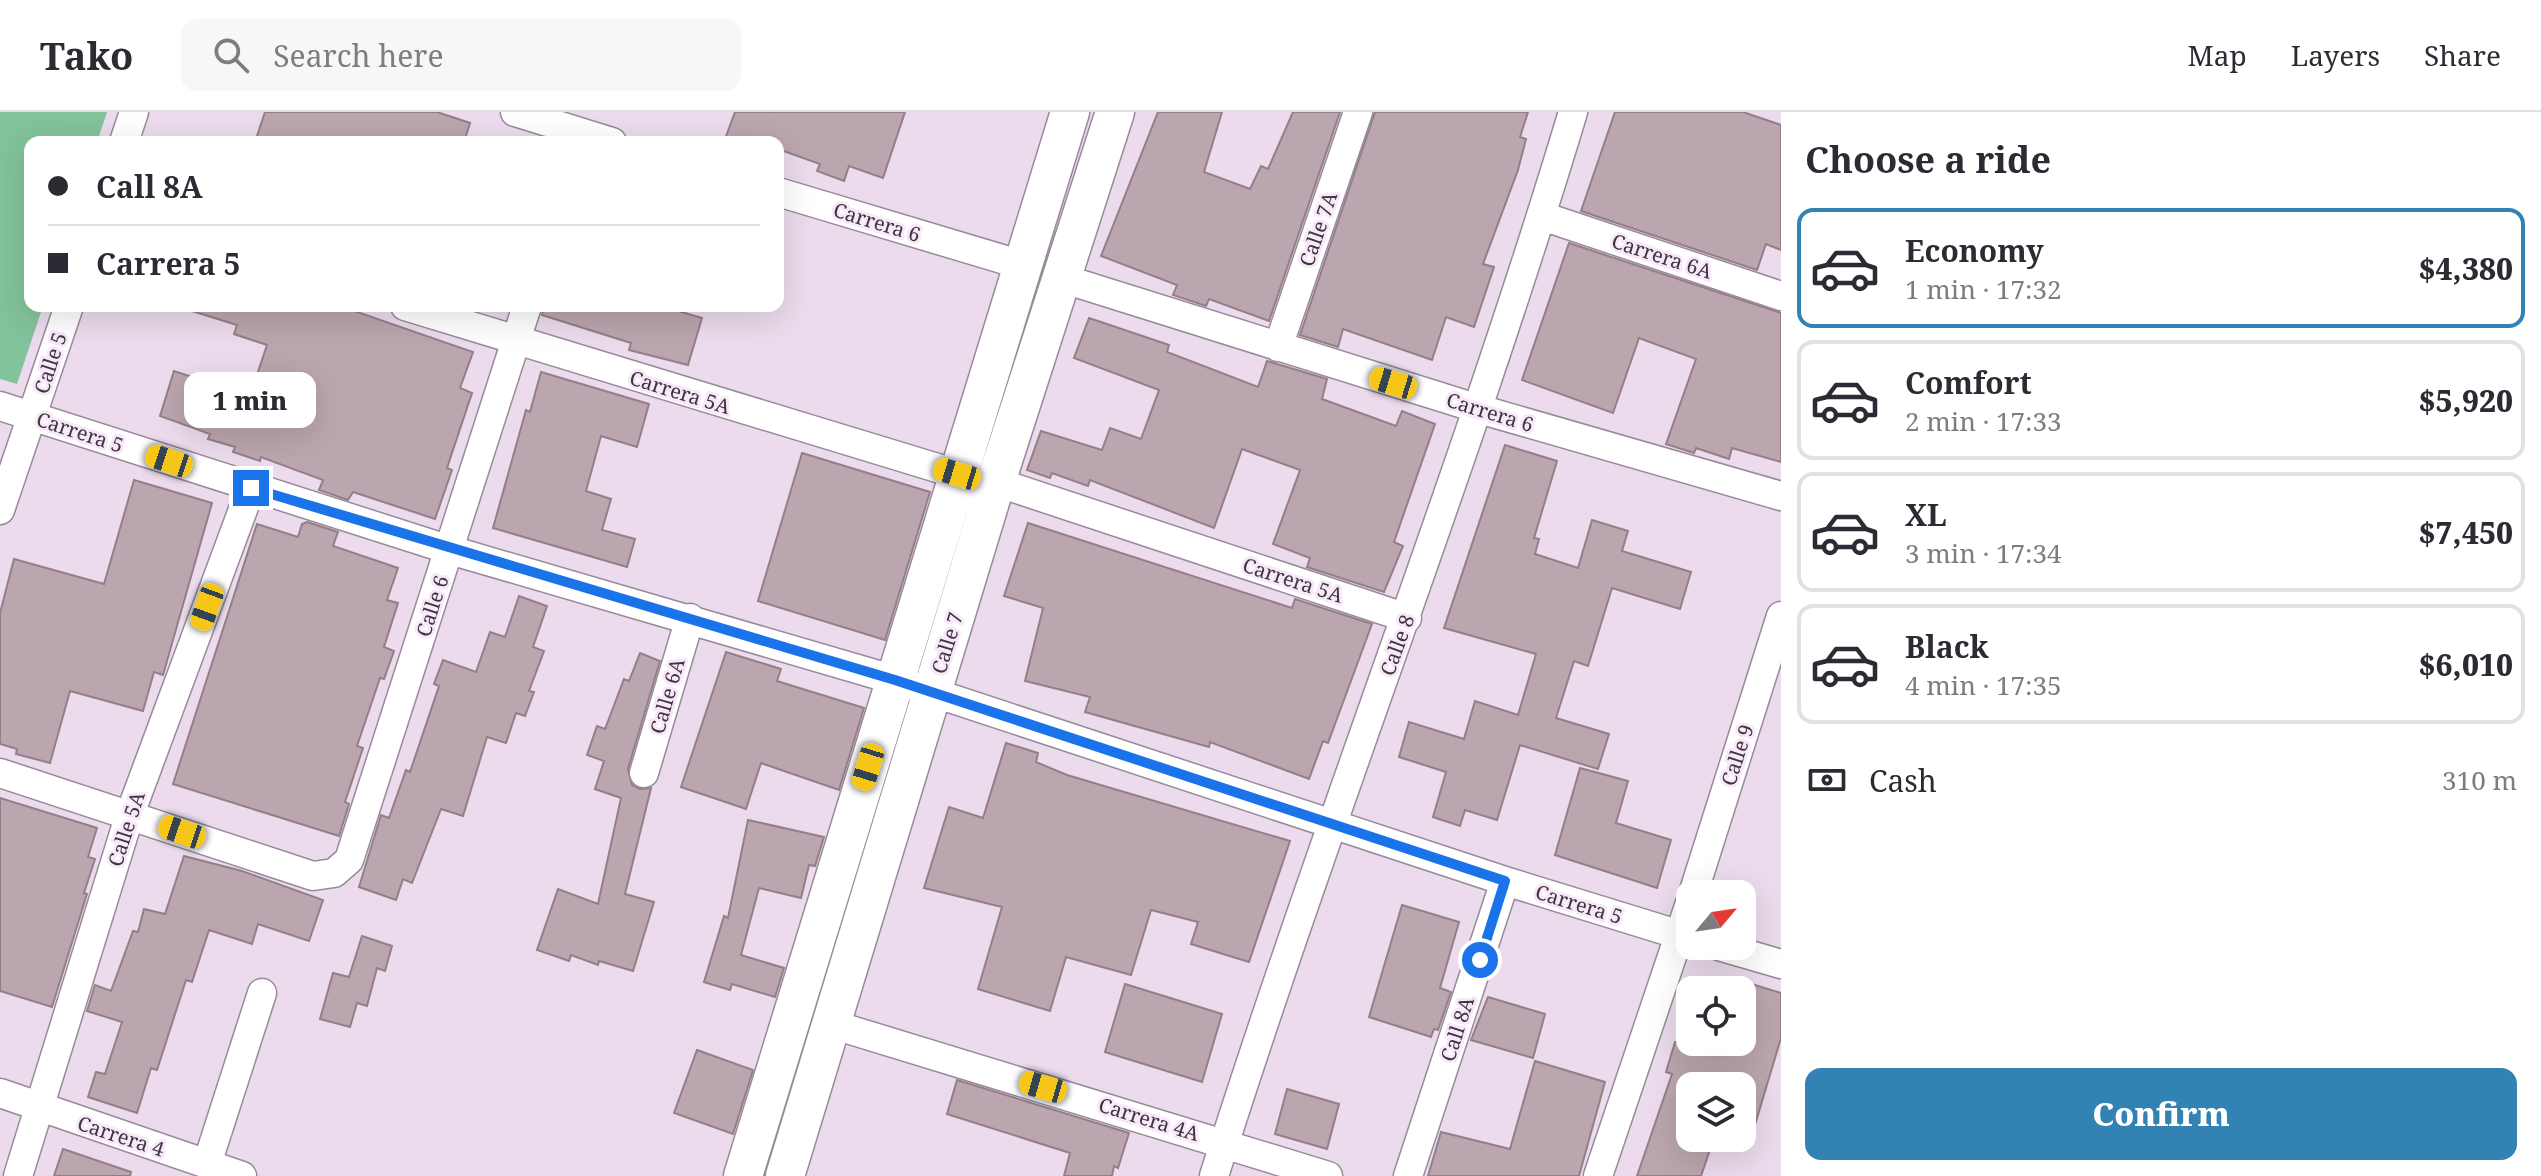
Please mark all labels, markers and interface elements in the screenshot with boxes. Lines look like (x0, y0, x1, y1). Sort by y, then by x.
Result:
search box (181, 19, 741, 91)
text: Tako (40, 29, 133, 81)
icon: search (209, 33, 253, 77)
text: Search here (273, 35, 444, 76)
text: Map (2188, 36, 2247, 74)
text: Layers (2291, 36, 2380, 74)
text: Share (2424, 36, 2501, 74)
text: Choose a ride (1805, 135, 2051, 184)
text: Call 8A (96, 166, 203, 207)
street label: Calle 7A (1293, 187, 1344, 270)
street label: Carrera 6 (830, 196, 924, 248)
street label: Carrera 6A (1608, 227, 1716, 285)
text: Economy (1905, 230, 2044, 271)
icon: car (1809, 232, 1881, 304)
text: Carrera 5 (96, 243, 240, 284)
text: $4,380 (2419, 248, 2513, 289)
text: 1 min · 17:32 (1905, 271, 2062, 307)
street label: Calle 5 (27, 329, 73, 397)
text: Comfort (1905, 362, 2032, 403)
street label: Carrera 5A (626, 364, 734, 420)
icon: car (1809, 364, 1881, 436)
car (1367, 365, 1419, 401)
callout: 1 min (185, 372, 317, 428)
text: $5,920 (2419, 380, 2513, 421)
text: 1 min (213, 382, 287, 418)
street label: Carrera 6 (1443, 386, 1537, 438)
text: 2 min · 17:33 (1905, 403, 2062, 439)
street label: Carrera 5 (33, 405, 127, 459)
car (142, 442, 196, 480)
car (931, 456, 983, 492)
route end (233, 470, 269, 506)
text: XL (1905, 494, 1947, 535)
icon: car (1809, 496, 1881, 568)
text: $7,450 (2419, 512, 2513, 553)
text: 3 min · 17:34 (1905, 535, 2062, 571)
street label: Carrera 5A (1239, 551, 1347, 609)
street label: Calle 6 (409, 572, 455, 640)
car (188, 580, 226, 634)
street label: Calle 7 (925, 609, 969, 677)
street label: Calle 8 (1374, 611, 1420, 679)
text: Black (1905, 626, 1989, 667)
icon: car (1809, 628, 1881, 700)
text: $6,010 (2419, 644, 2513, 685)
street label: Calle 6A (643, 654, 691, 737)
text: 4 min · 17:35 (1905, 667, 2062, 703)
street label: Calle 9 (1714, 721, 1760, 789)
car (850, 741, 886, 793)
icon: cash (1805, 758, 1849, 802)
text: Cash (1869, 760, 1937, 801)
text: 310 m (2442, 762, 2517, 798)
street label: Calle 5A (101, 787, 151, 870)
car (155, 813, 209, 851)
street label: Carrera 5 (1532, 878, 1626, 930)
north arrow (1676, 880, 1756, 960)
map controls (1676, 880, 1756, 1152)
route start (1462, 942, 1498, 978)
button: locate (1676, 976, 1756, 1056)
street label: Call 8A (1434, 992, 1480, 1065)
button: Confirm (1805, 1068, 2517, 1160)
car (1017, 1069, 1069, 1105)
button: layers (1676, 1072, 1756, 1152)
street label: Carrera 4A (1095, 1091, 1203, 1147)
street label: Carrera 4 (74, 1109, 168, 1163)

